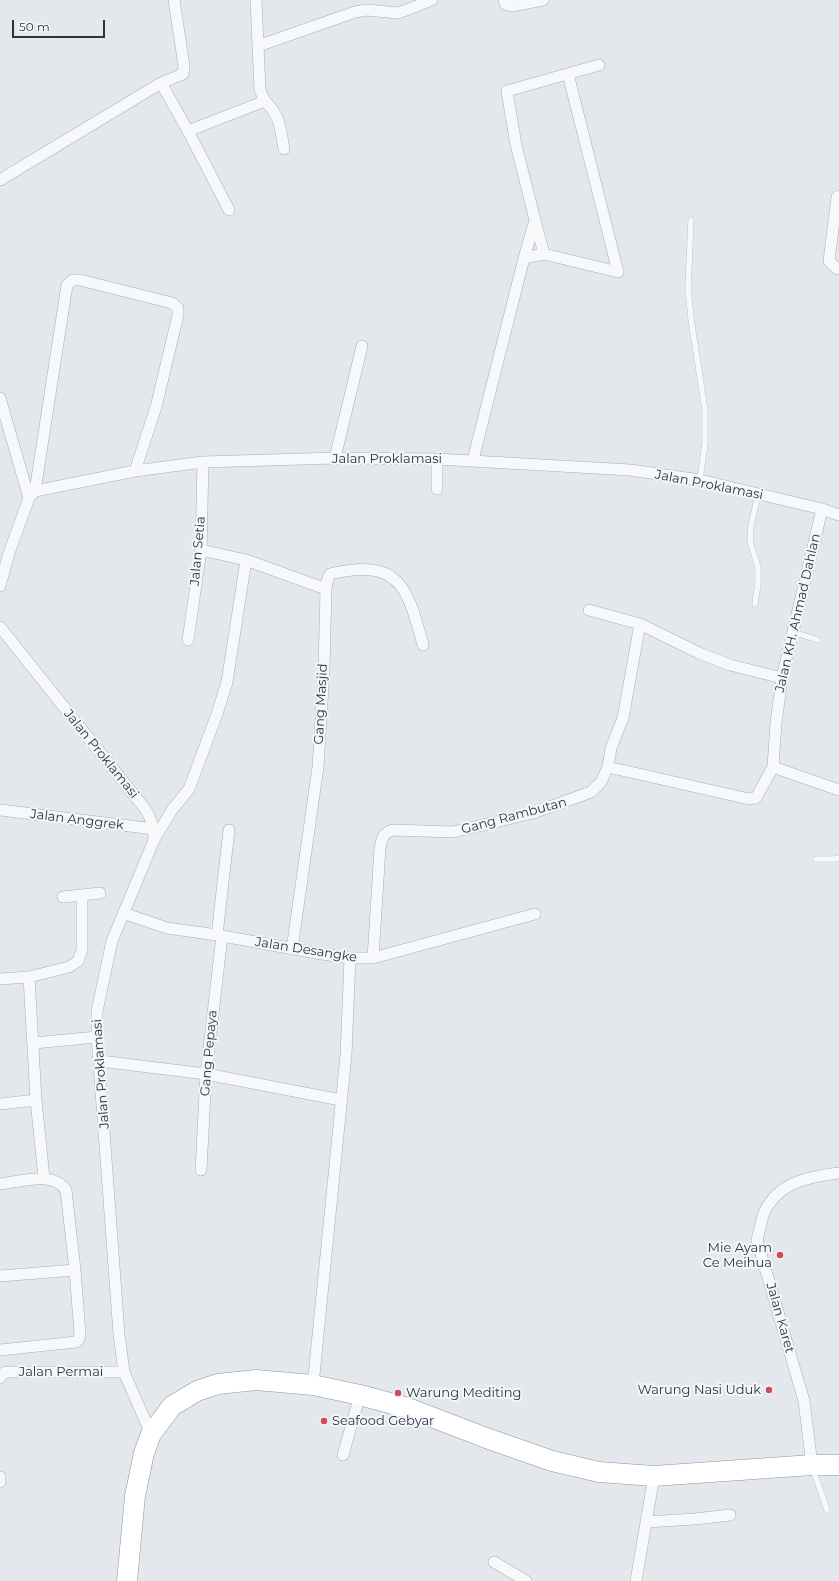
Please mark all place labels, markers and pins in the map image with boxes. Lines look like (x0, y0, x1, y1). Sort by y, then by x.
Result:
place label: Mie Ayam Ce Meihua (703, 1240, 772, 1271)
marker: Mie Ayam Ce Meihua (775, 1250, 785, 1260)
place label: Warung Nasi Uduk (637, 1382, 761, 1398)
place label: Warung Mediting (406, 1385, 521, 1401)
marker: Warung Nasi Uduk (764, 1385, 774, 1395)
marker: Warung Mediting (393, 1388, 403, 1398)
place label: Seafood Gebyar (332, 1413, 434, 1429)
marker: Seafood Gebyar (319, 1416, 329, 1426)

